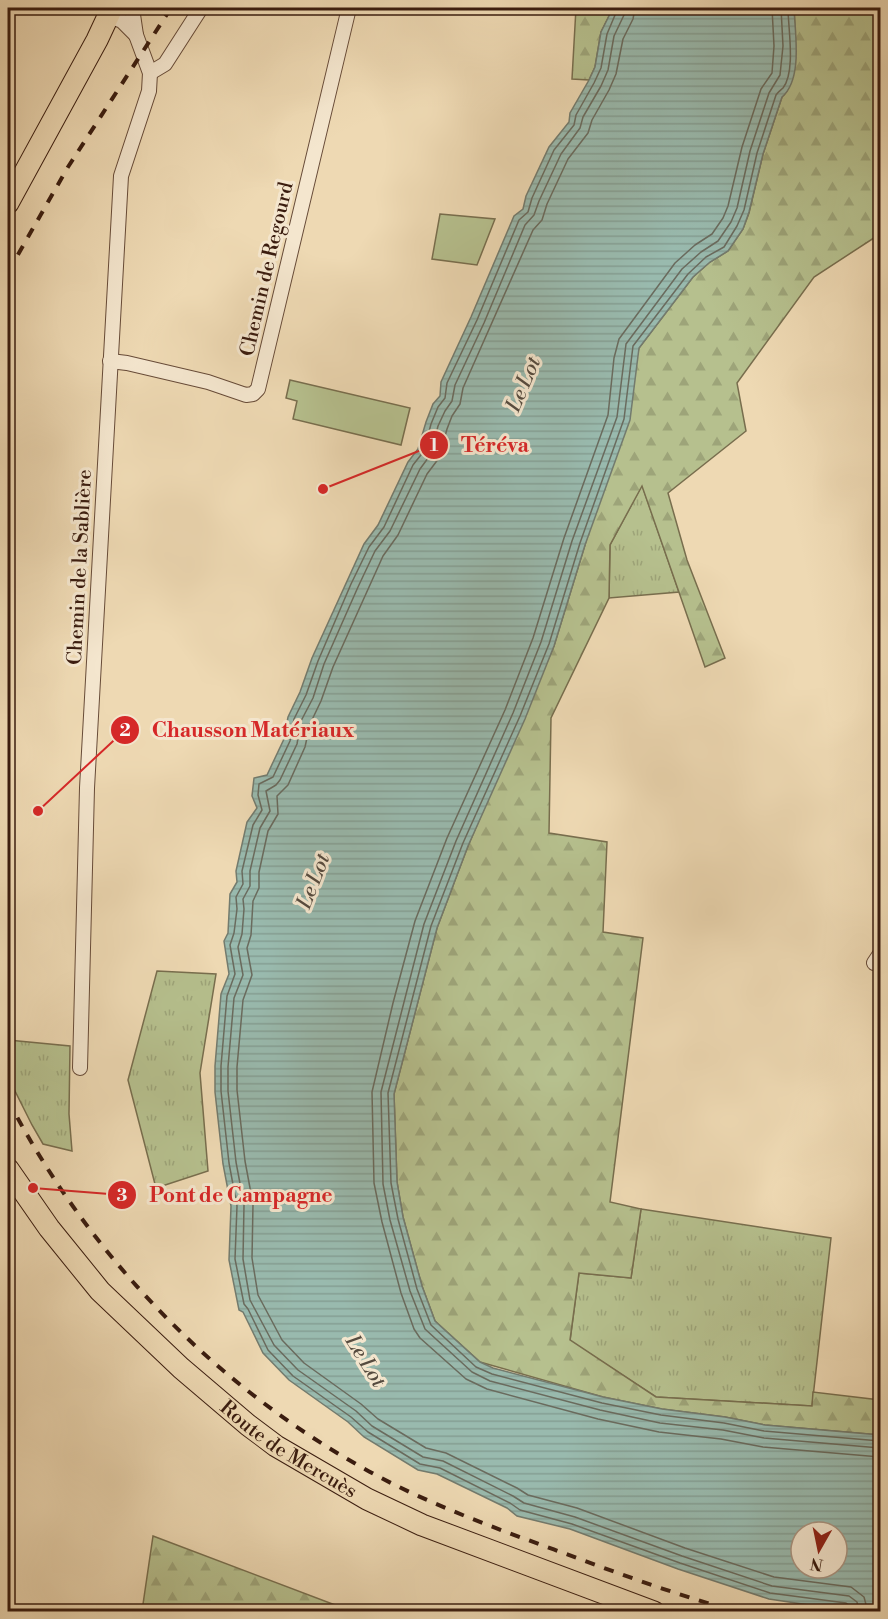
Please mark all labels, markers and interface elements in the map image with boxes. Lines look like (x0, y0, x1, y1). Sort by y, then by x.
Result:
street label: Chemin de Regourd (235, 179, 300, 359)
water label: Le Lot (500, 352, 547, 417)
callout: Téréva (419, 425, 541, 464)
text: Téréva (461, 433, 530, 459)
text: 1 (430, 434, 439, 457)
street label: Chemin de la Sablière (63, 469, 98, 666)
callout: Chausson Matériaux (110, 710, 366, 749)
text: Chausson Matériaux (152, 718, 355, 744)
text: 2 (119, 719, 131, 742)
water label: Le Lot (291, 849, 337, 914)
callout: Pont de Campagne (107, 1176, 344, 1215)
text: Pont de Campagne (149, 1183, 333, 1209)
text: 3 (117, 1184, 128, 1207)
water label: Le Lot (339, 1330, 392, 1394)
street label: Route de Mercuès (214, 1396, 361, 1505)
north arrow (789, 1520, 849, 1580)
text: N (809, 1553, 825, 1575)

